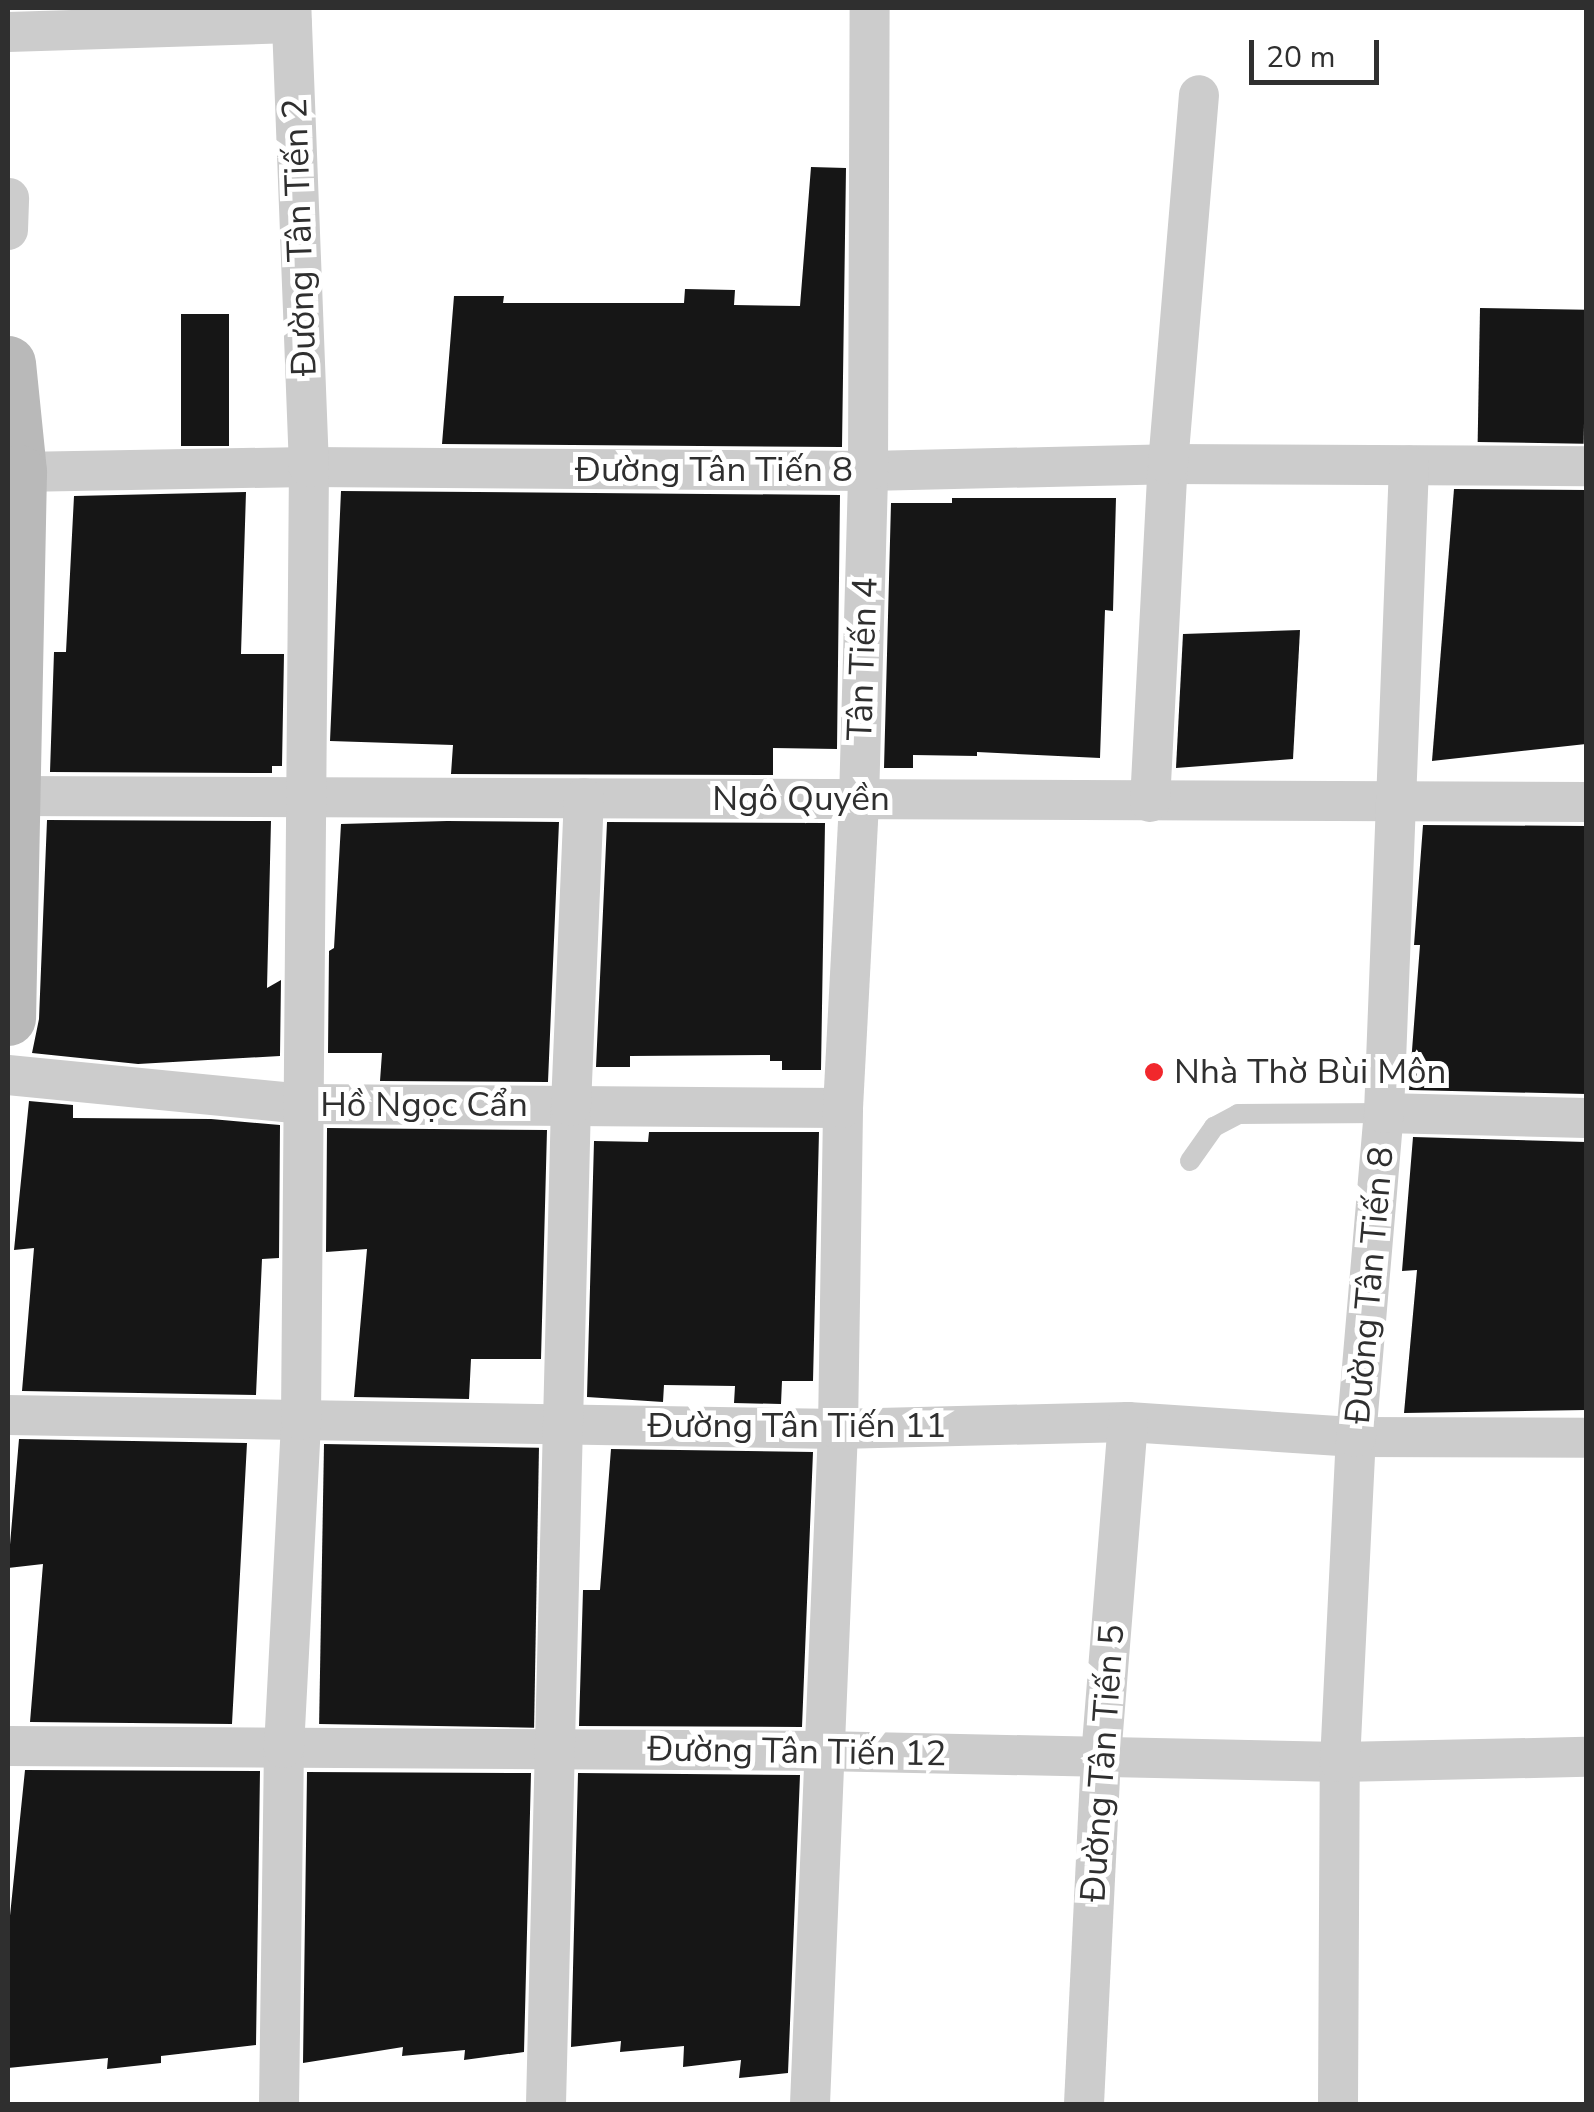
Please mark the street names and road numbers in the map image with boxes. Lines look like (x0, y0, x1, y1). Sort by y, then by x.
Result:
street label: Đường Tân Tiến 2 (274, 97, 326, 377)
street label: Đường Tân Tiến 8 (575, 449, 853, 491)
street label: Tân Tiến 4 (839, 577, 887, 741)
street label: Ngô Quyền (712, 778, 890, 820)
street label: Hồ Ngọc Cẩn (320, 1084, 528, 1126)
street label: Đường Tân Tiến 8 (1337, 1145, 1403, 1425)
street label: Đường Tân Tiến 11 (648, 1405, 946, 1447)
street label: Đường Tân Tiến 5 (1072, 1623, 1134, 1903)
street label: Đường Tân Tiến 12 (647, 1728, 947, 1776)

